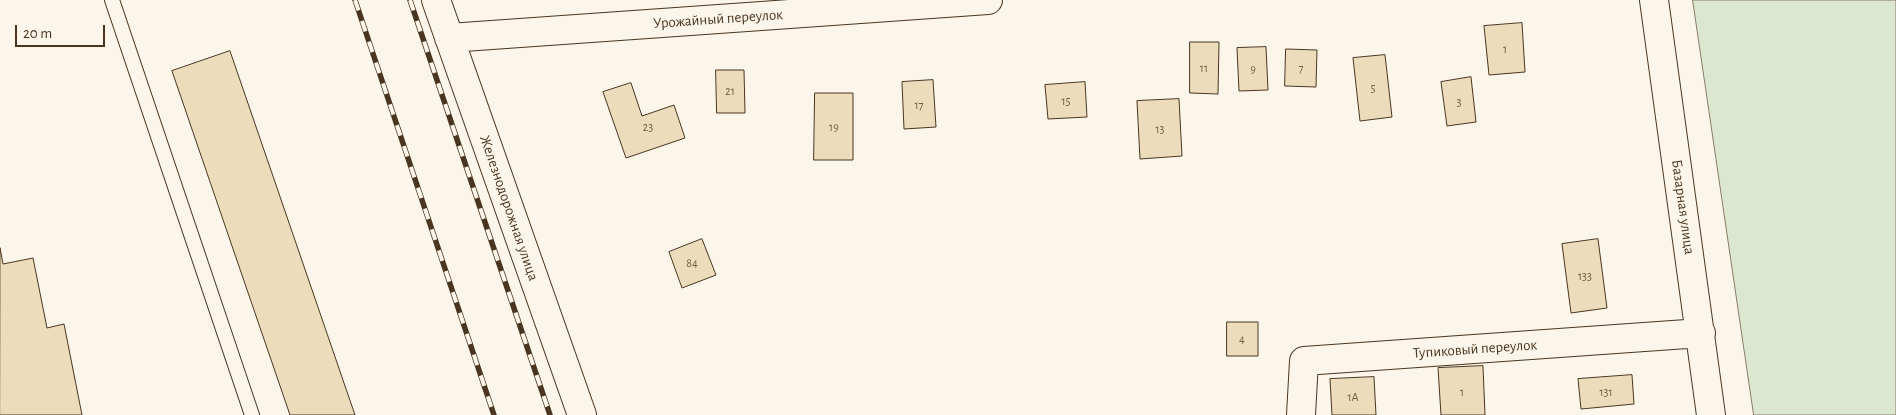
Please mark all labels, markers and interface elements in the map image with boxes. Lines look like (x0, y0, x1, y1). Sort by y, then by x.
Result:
street label: Урожайный переулок (653, 5, 783, 33)
scale bar (18, 15, 108, 47)
text: 20 m (23, 26, 52, 41)
house number: 1 (1503, 42, 1507, 56)
house number: 11 (1200, 61, 1208, 75)
house number: 7 (1298, 61, 1304, 75)
house number: 9 (1250, 62, 1256, 76)
house number: 5 (1370, 81, 1376, 95)
house number: 21 (725, 84, 735, 98)
house number: 15 (1061, 94, 1071, 108)
house number: 3 (1457, 95, 1461, 109)
house number: 17 (914, 98, 924, 112)
house number: 23 (643, 120, 653, 134)
house number: 19 (829, 120, 839, 134)
house number: 13 (1155, 122, 1165, 136)
street label: Железнодорожная улица (476, 133, 542, 283)
street label: Базарная улица (1667, 158, 1699, 256)
house number: 84 (686, 256, 698, 270)
house number: 133 (1578, 269, 1592, 283)
house number: 4 (1239, 332, 1245, 346)
street label: Тупиковый переулок (1412, 336, 1538, 362)
house number: 1 (1460, 385, 1464, 399)
house number: 131 (1599, 385, 1613, 399)
house number: 1А (1347, 390, 1359, 404)

